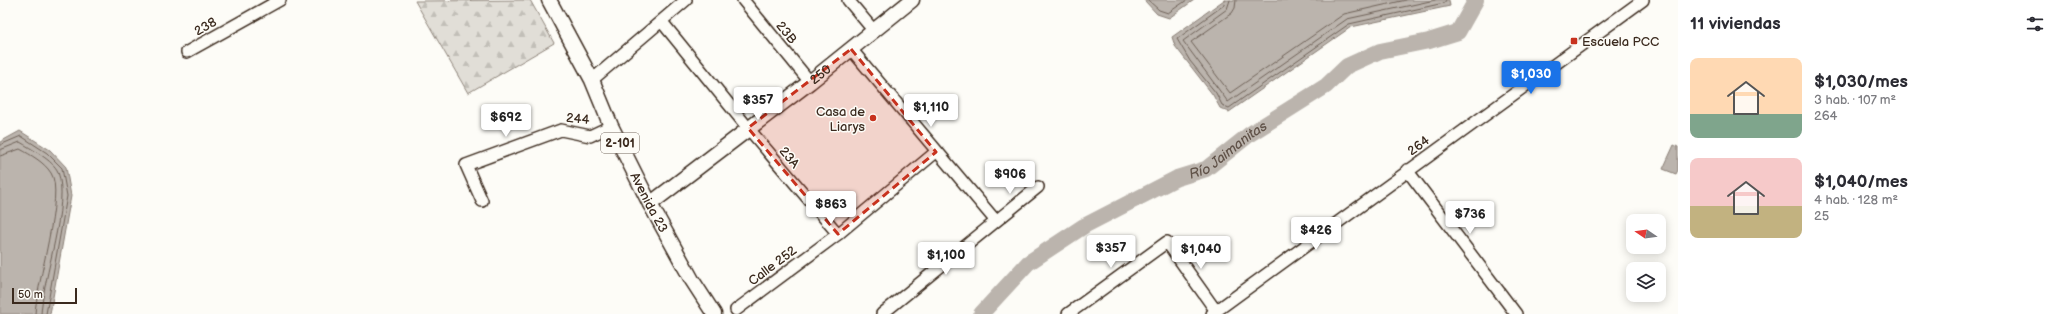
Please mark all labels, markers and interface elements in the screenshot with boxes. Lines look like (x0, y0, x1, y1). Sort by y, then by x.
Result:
icon: filters (2024, 13, 2046, 35)
street label: 238 (192, 14, 220, 40)
text: 11 viviendas (1690, 14, 1781, 34)
street label: 23B (772, 18, 800, 47)
place label: Escuela PCC (1582, 34, 1659, 50)
marker: Escuela PCC (1569, 36, 1579, 46)
street label: 250 (807, 61, 835, 88)
pin: $1,030 (1498, 61, 1564, 95)
text: $1,030 (1511, 66, 1551, 82)
text: $1,030/mes (1814, 72, 1908, 92)
icon: home (1722, 74, 1770, 122)
pin: $357 (734, 87, 782, 121)
text: $357 (743, 92, 773, 108)
text: 3 hab. · 107 m² (1814, 92, 1896, 108)
pin: $1,110 (898, 94, 964, 128)
text: $1,110 (913, 99, 949, 115)
pin: $692 (482, 104, 530, 138)
place label: Casa de Liarys (816, 104, 866, 135)
text: 264 (1814, 108, 1838, 124)
text: $692 (490, 109, 522, 125)
street label: 244 (565, 110, 590, 128)
marker: Casa de Liarys (868, 113, 878, 123)
water label: Río Jaimanitas (1187, 117, 1270, 183)
street label: 264 (1404, 132, 1433, 159)
road number: 2-101 (601, 133, 639, 153)
street label: 23A (776, 144, 803, 172)
pin: $906 (986, 161, 1034, 195)
text: $906 (994, 166, 1026, 182)
street label: Avenida 23 (626, 170, 671, 235)
text: $1,040/mes (1814, 172, 1908, 192)
icon: home (1722, 174, 1770, 222)
pin: $863 (807, 191, 855, 225)
text: 4 hab. · 128 m² (1814, 192, 1898, 208)
text: $863 (815, 196, 847, 212)
pin: $736 (1446, 201, 1494, 235)
text: $736 (1454, 206, 1486, 222)
text: 25 (1814, 208, 1829, 224)
north arrow (1626, 214, 1666, 254)
map controls (1626, 214, 1666, 302)
pin: $426 (1292, 217, 1340, 251)
text: $426 (1300, 222, 1332, 238)
pin: $357 (1087, 235, 1135, 269)
pin: $1,040 (1168, 236, 1234, 270)
text: $357 (1096, 240, 1126, 256)
text: $1,040 (1181, 241, 1221, 257)
street label: Calle 252 (745, 242, 800, 289)
pin: $1,100 (913, 242, 979, 276)
text: $1,100 (927, 247, 965, 263)
button: layers (1626, 262, 1666, 302)
scale bar (12, 286, 77, 305)
text: 50 m (18, 288, 43, 301)

